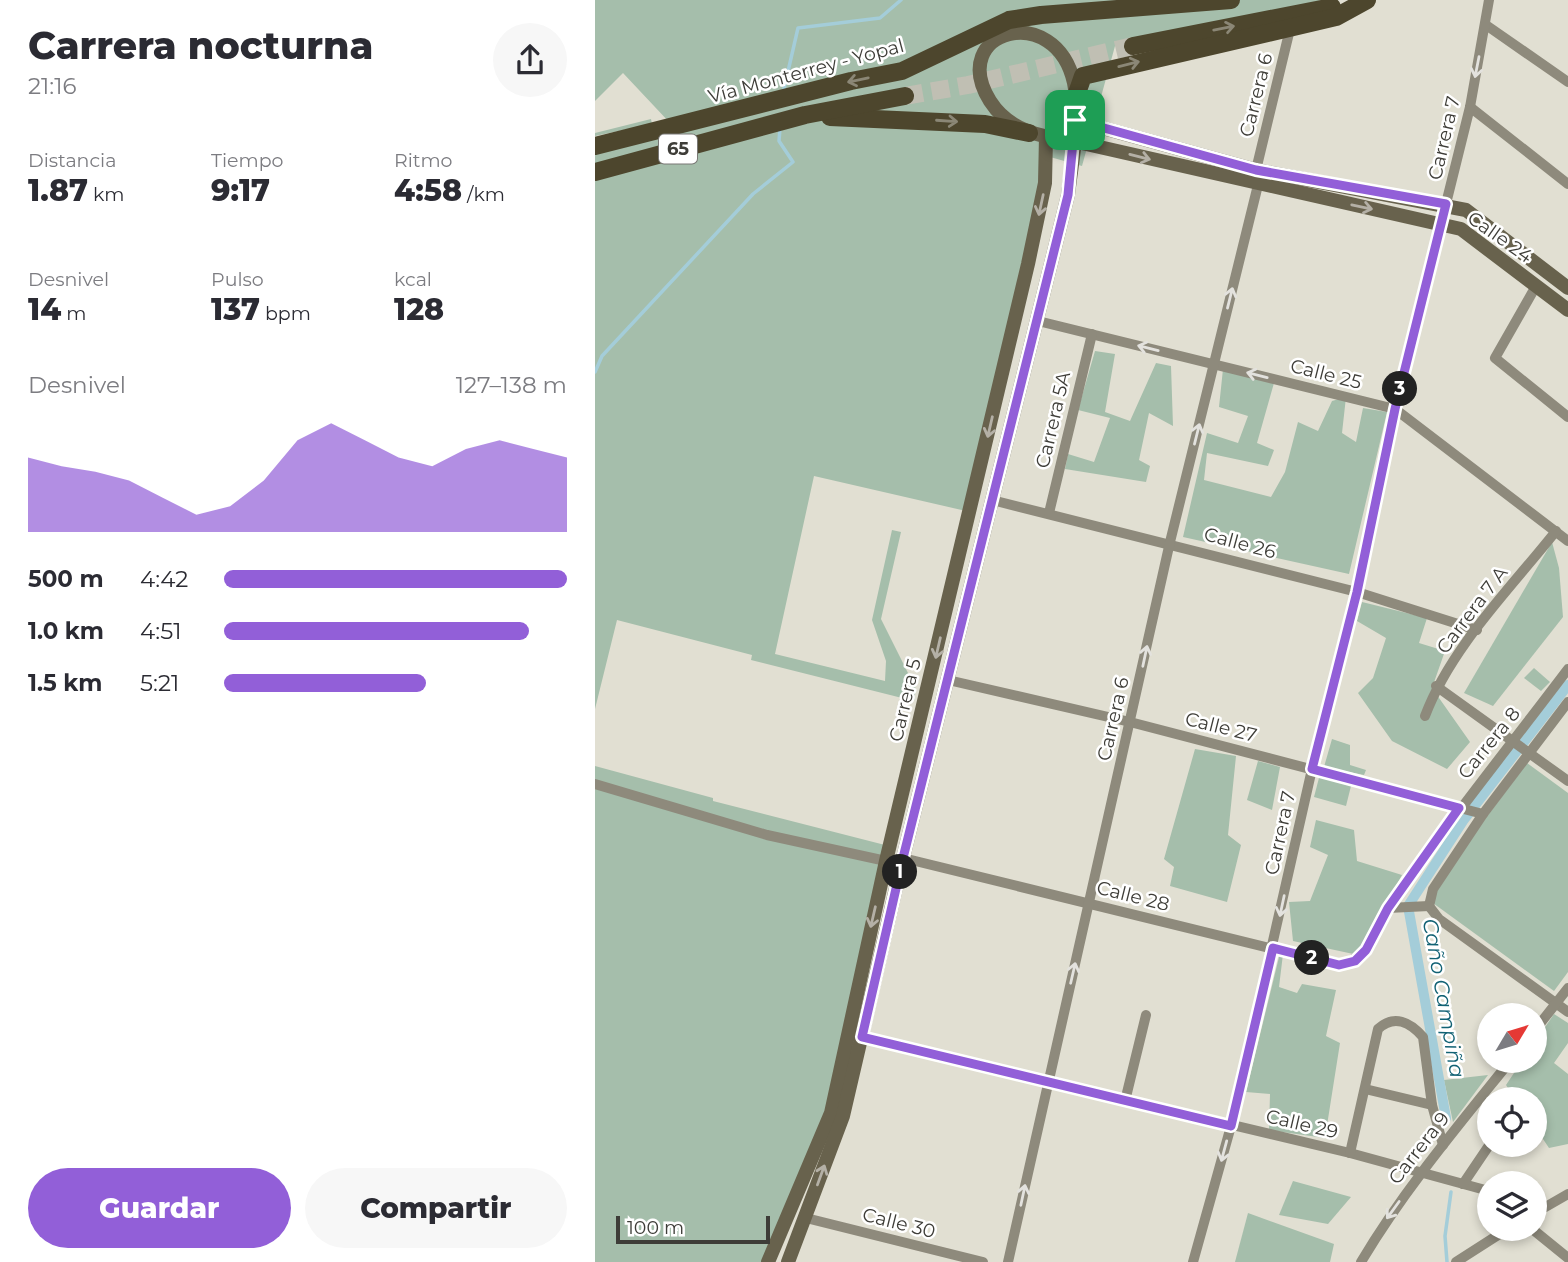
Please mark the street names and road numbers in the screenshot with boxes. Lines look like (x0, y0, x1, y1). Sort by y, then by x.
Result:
street label: Vía Monterrey - Yopal (706, 34, 906, 108)
street label: Carrera 6 (1235, 51, 1277, 139)
street label: Carrera 7 (1423, 94, 1465, 182)
road number: 65 (659, 134, 697, 164)
street label: Calle 24 (1463, 206, 1537, 268)
street label: Calle 25 (1288, 354, 1364, 394)
street label: Carrera 5A (1031, 369, 1075, 470)
street label: Calle 26 (1202, 522, 1278, 564)
street label: Carrera 7 A (1432, 561, 1513, 658)
street label: Carrera 5 (884, 656, 926, 744)
street label: Carrera 6 (1092, 675, 1134, 763)
street label: Carrera 8 (1453, 702, 1525, 784)
street label: Calle 27 (1183, 707, 1259, 747)
street label: Carrera 7 (1260, 789, 1300, 877)
street label: Calle 28 (1094, 876, 1172, 916)
street label: Calle 29 (1264, 1105, 1340, 1143)
street label: Carrera 9 (1384, 1107, 1454, 1189)
street label: Calle 30 (860, 1203, 938, 1243)

